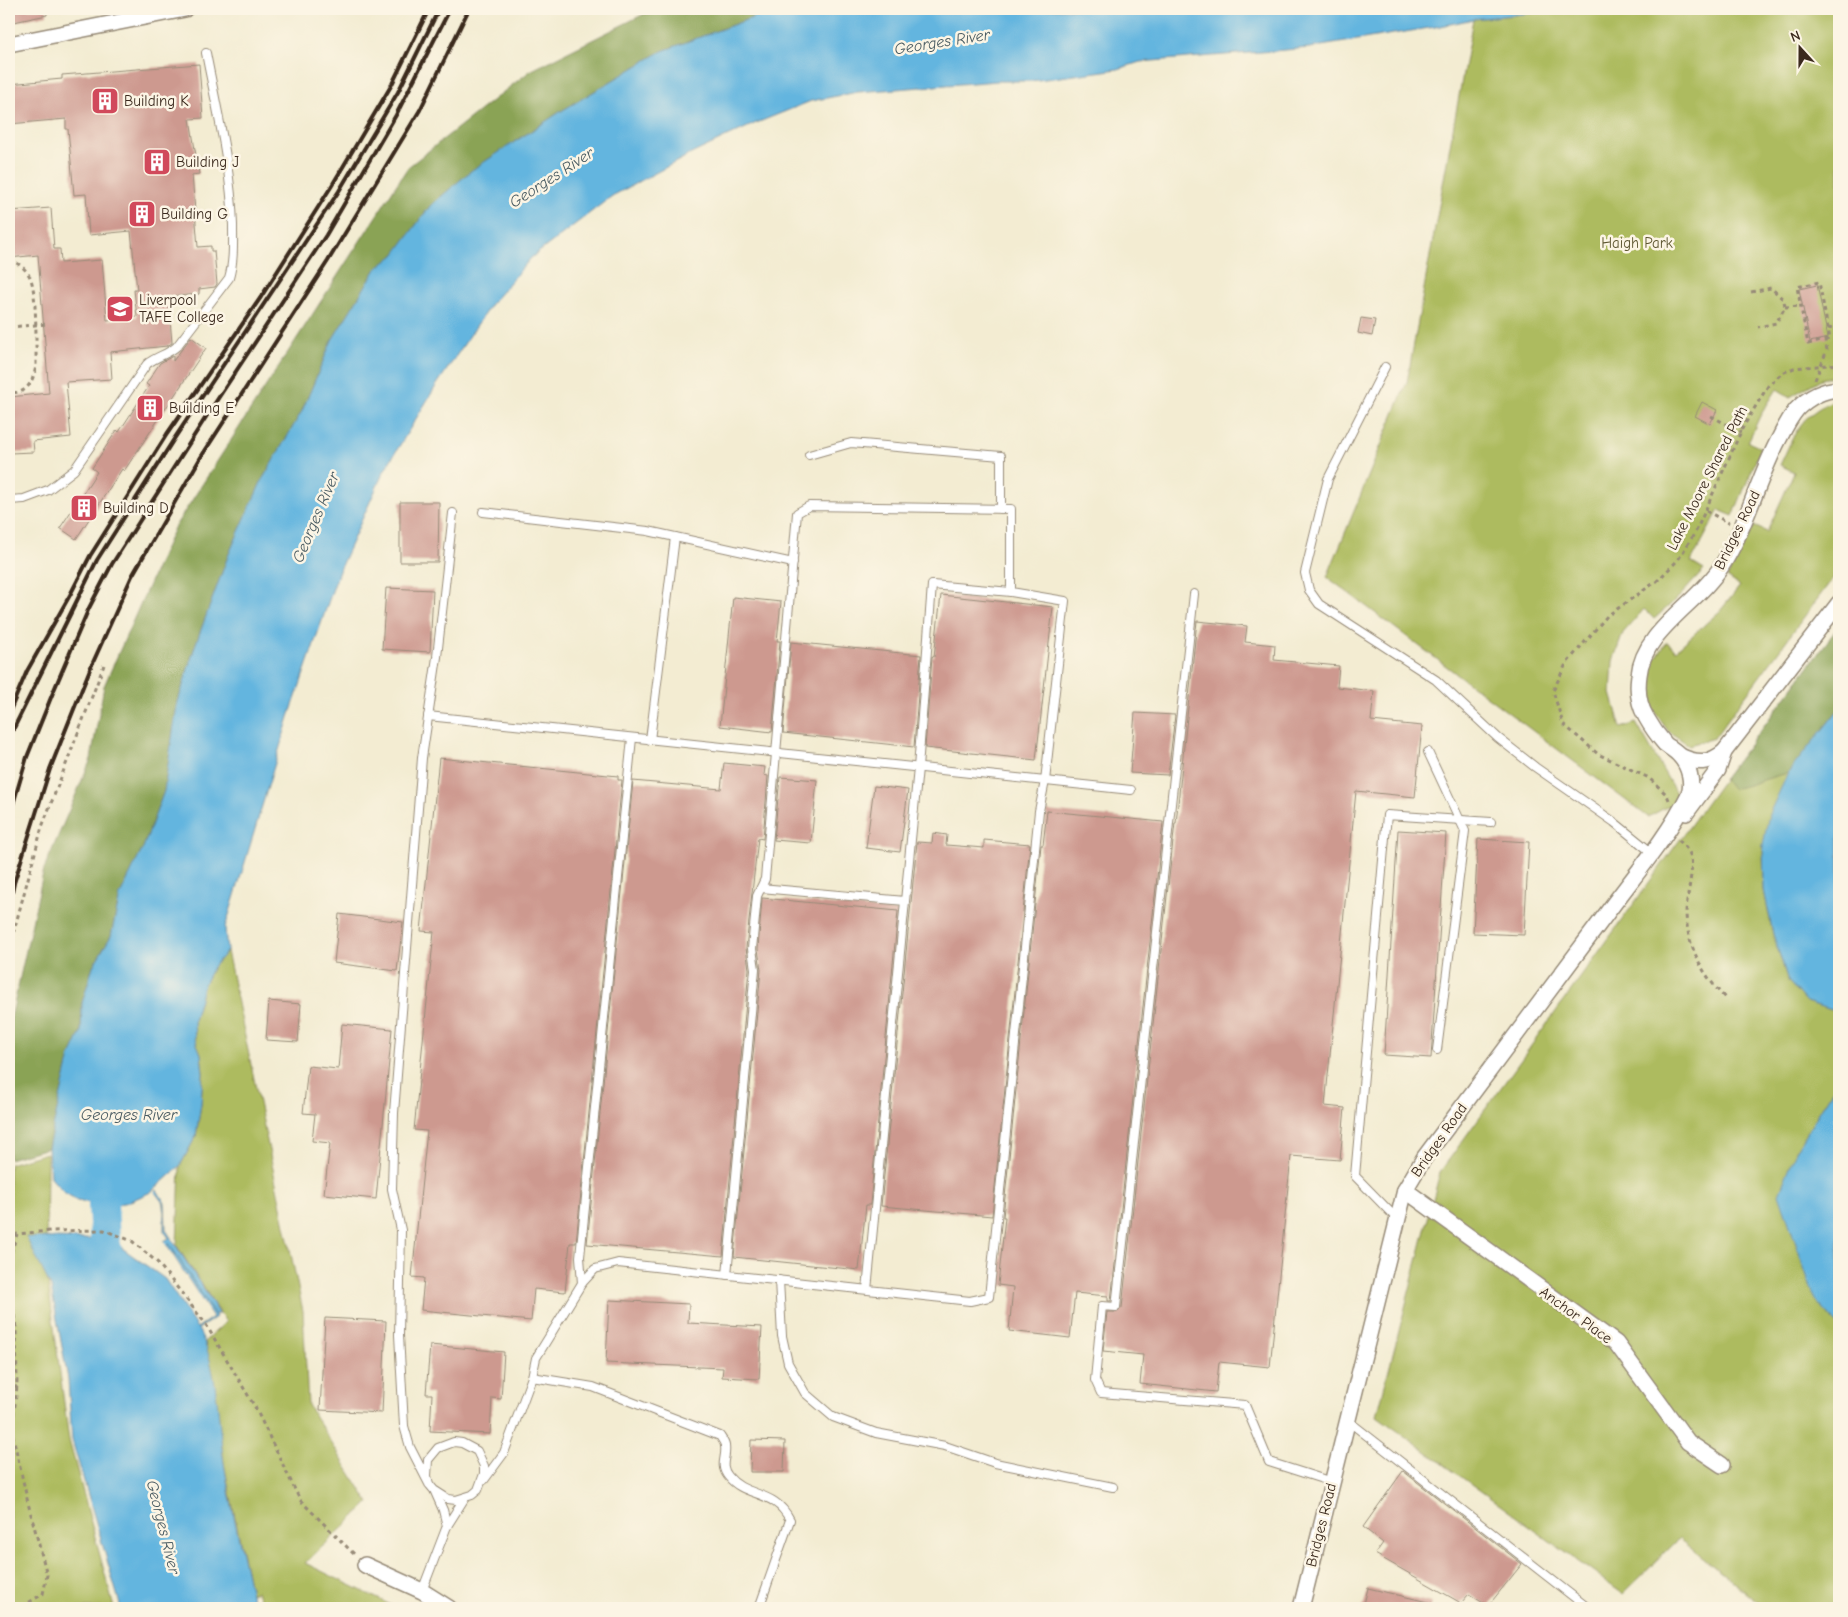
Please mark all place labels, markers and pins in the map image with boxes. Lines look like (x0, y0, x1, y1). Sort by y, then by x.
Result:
building icon: Building K (90, 86, 120, 116)
place label: Building K (124, 92, 189, 110)
building icon: Building J (142, 147, 172, 177)
place label: Building J (176, 153, 239, 171)
building icon: Building G (127, 199, 157, 229)
place label: Building G (161, 205, 228, 223)
place label: Liverpool TAFE College (139, 291, 224, 326)
school or university icon: Liverpool TAFE College (105, 294, 135, 324)
building icon: Building E (135, 393, 165, 423)
place label: Building E (169, 399, 234, 417)
building icon: Building D (69, 493, 99, 523)
place label: Building D (103, 499, 169, 517)

